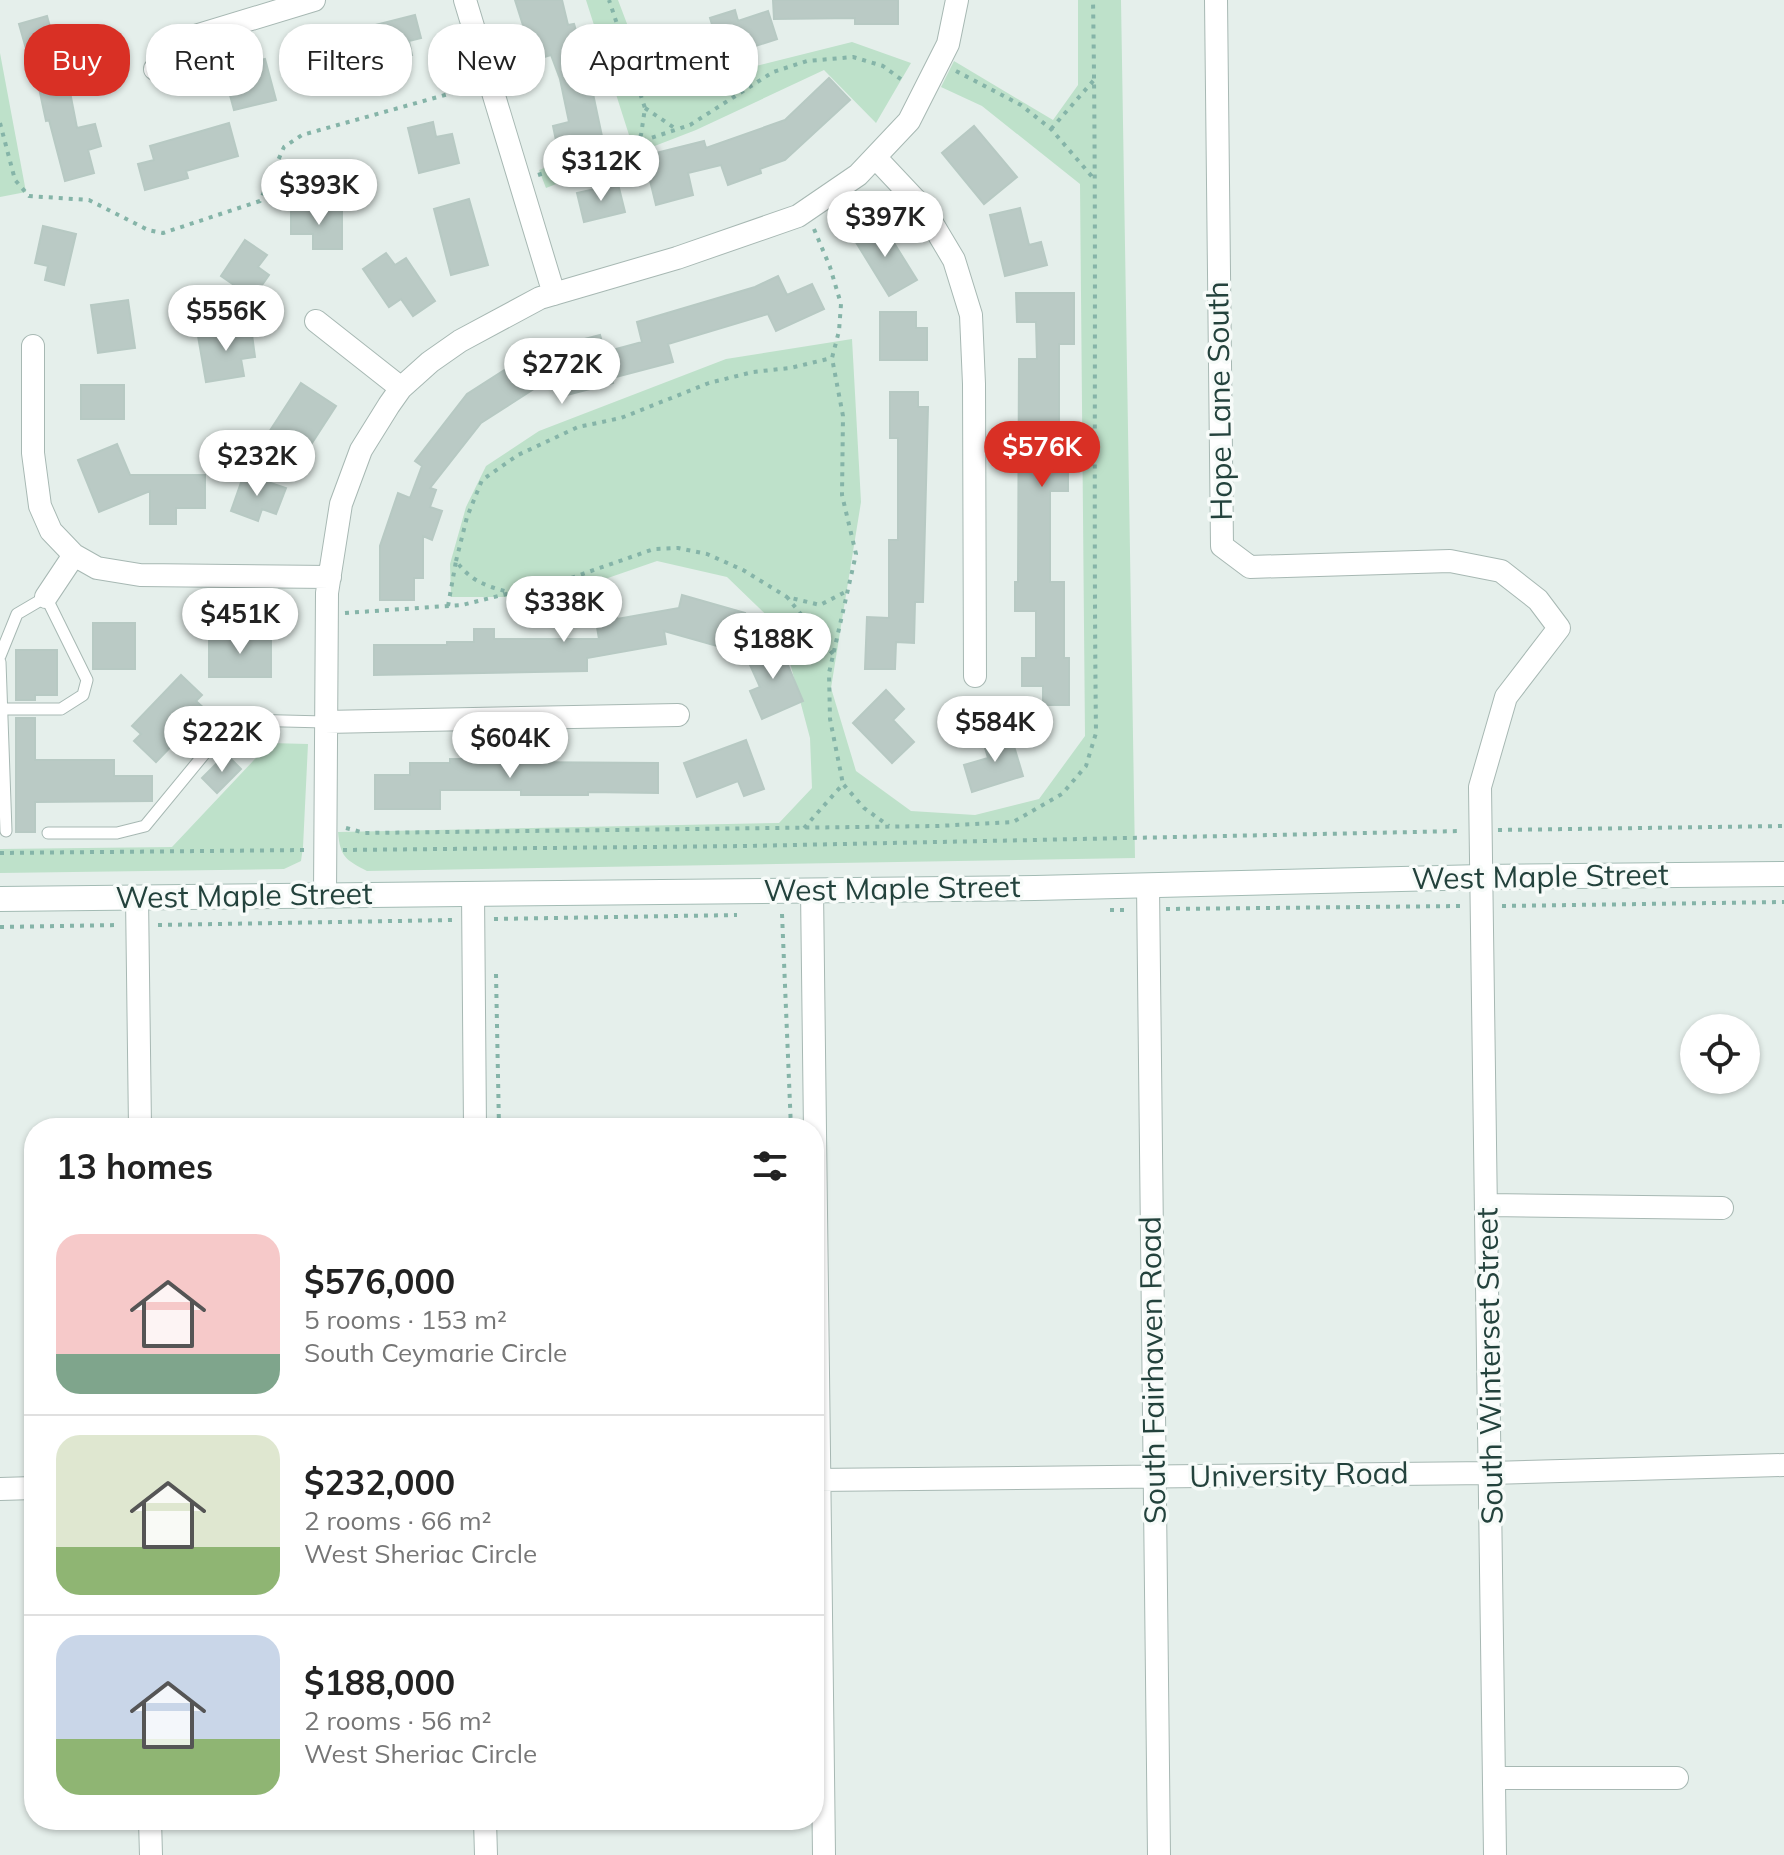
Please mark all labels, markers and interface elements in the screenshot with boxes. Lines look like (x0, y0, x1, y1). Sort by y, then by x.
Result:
chip: Buy (24, 24, 130, 96)
chip: Rent (146, 24, 263, 96)
chip: Filters (279, 24, 412, 96)
chip: New (428, 24, 545, 96)
chip: Apartment (561, 24, 758, 96)
pin: $312K (545, 135, 657, 203)
text: $312K (561, 144, 641, 177)
pin: $393K (263, 159, 375, 227)
text: $393K (279, 168, 359, 201)
pin: $397K (829, 191, 941, 259)
text: $397K (845, 200, 925, 233)
street label: Hope Lane South (1198, 281, 1240, 521)
pin: $556K (170, 285, 282, 353)
text: $556K (186, 294, 266, 327)
pin: $272K (506, 338, 618, 406)
text: $272K (522, 347, 602, 380)
pin: $576K (986, 421, 1098, 489)
pin: $232K (201, 430, 313, 498)
text: $576K (1002, 430, 1082, 463)
text: $232K (217, 439, 297, 472)
pin: $338K (508, 576, 620, 644)
text: $338K (524, 585, 604, 618)
pin: $451K (184, 588, 296, 656)
text: $451K (200, 597, 280, 630)
pin: $188K (717, 613, 829, 681)
text: $188K (733, 622, 813, 655)
pin: $584K (939, 696, 1051, 764)
text: $584K (955, 705, 1035, 738)
pin: $222K (166, 706, 278, 774)
pin: $604K (454, 712, 566, 780)
text: $222K (182, 715, 262, 748)
text: $604K (470, 721, 550, 754)
street label: West Maple Street (1411, 855, 1669, 897)
street label: West Maple Street (763, 867, 1021, 909)
street label: West Maple Street (115, 874, 373, 916)
map controls (1680, 1014, 1760, 1094)
button: locate (1680, 1014, 1760, 1094)
icon: filters (748, 1144, 792, 1188)
text: 13 homes (56, 1145, 213, 1188)
street label: South Winterset Street (1467, 1207, 1511, 1525)
street label: South Fairhaven Road (1130, 1216, 1174, 1524)
text: $576,000 (304, 1260, 455, 1303)
icon: home (120, 1266, 216, 1362)
text: 5 rooms · 153 m² (304, 1303, 507, 1336)
text: South Ceymarie Circle (304, 1336, 567, 1369)
street label: University Road (1189, 1453, 1409, 1495)
text: $232,000 (304, 1461, 455, 1504)
icon: home (120, 1467, 216, 1563)
text: 2 rooms · 66 m² (304, 1504, 491, 1537)
text: West Sheriac Circle (304, 1537, 537, 1570)
text: $188,000 (304, 1661, 455, 1704)
icon: home (120, 1667, 216, 1763)
text: 2 rooms · 56 m² (304, 1704, 491, 1737)
text: West Sheriac Circle (304, 1737, 537, 1770)

